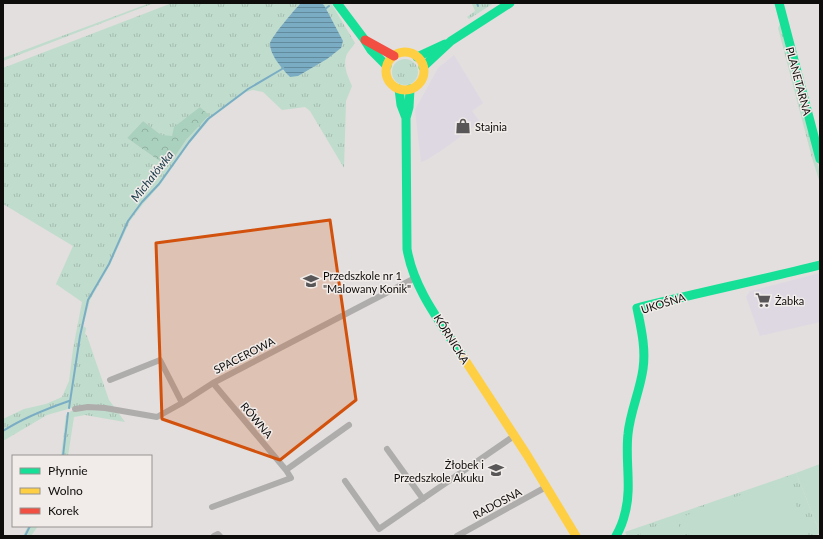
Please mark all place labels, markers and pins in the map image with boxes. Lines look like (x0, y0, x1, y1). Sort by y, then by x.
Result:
shop icon: Stajnia (454, 117, 472, 135)
place label: Stajnia (475, 120, 507, 133)
place label: Przedszkole nr 1 "Malowany Konik" (323, 269, 411, 295)
school or university icon: Przedszkole nr 1 "Malowany Konik" (302, 272, 320, 290)
supermarket icon: Żabka (754, 291, 772, 309)
place label: Żabka (775, 294, 804, 307)
place label: Żłobek i Przedszkole Akuku (394, 458, 484, 484)
school or university icon: Żłobek i Przedszkole Akuku (487, 461, 505, 479)

